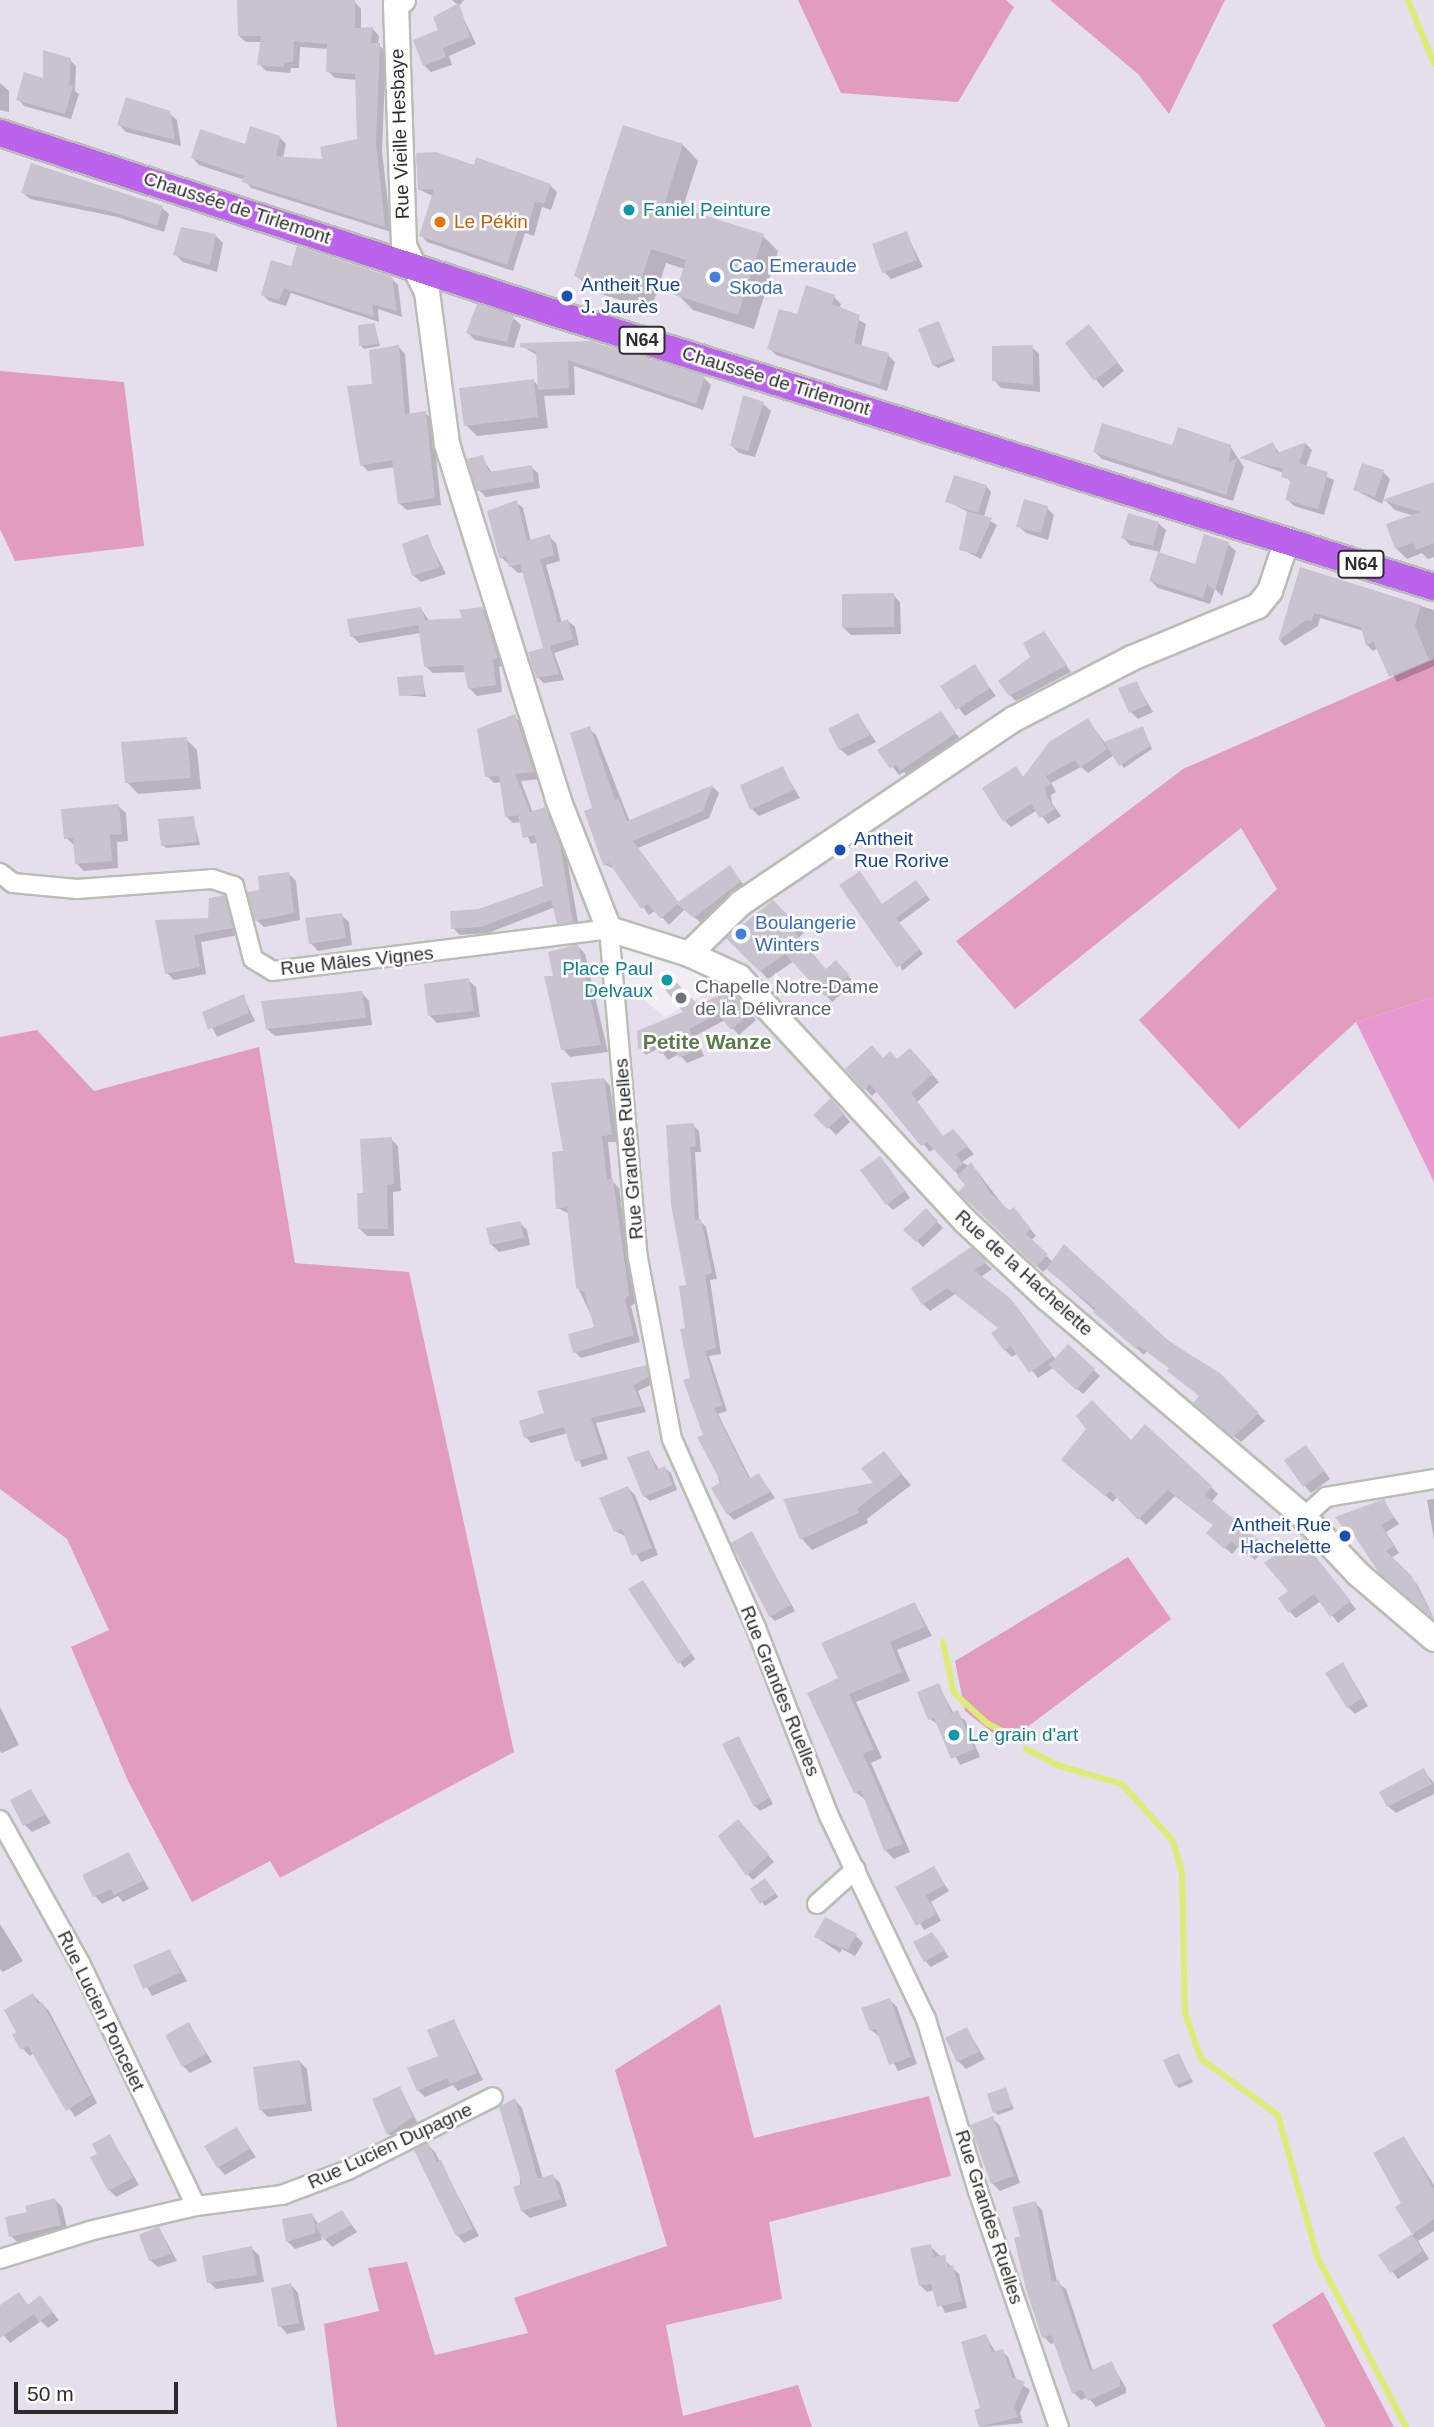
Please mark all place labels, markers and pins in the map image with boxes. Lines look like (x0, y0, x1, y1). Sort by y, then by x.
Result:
place label: Faniel Peinture (643, 199, 771, 221)
marker: Faniel Peinture (621, 202, 637, 218)
place label: Le Pékin (454, 211, 528, 233)
marker: Le Pékin (432, 214, 448, 230)
place label: Cao Emeraude Skoda (729, 255, 857, 299)
marker: Cao Emeraude Skoda (707, 269, 723, 285)
place label: Antheit Rue J. Jaurès (581, 274, 680, 318)
marker: Antheit Rue J. Jaurès (559, 288, 575, 304)
place label: Antheit Rue Rorive (854, 828, 949, 872)
marker: Antheit Rue Rorive (832, 842, 848, 858)
place label: Boulangerie Winters (755, 912, 856, 956)
marker: Boulangerie Winters (733, 926, 749, 942)
place label: Place Paul Delvaux (562, 958, 653, 1002)
marker: Place Paul Delvaux (659, 972, 675, 988)
place label: Chapelle Notre-Dame de la Délivrance (695, 976, 879, 1020)
marker: Chapelle Notre-Dame de la Délivrance (673, 990, 689, 1006)
place label: Antheit Rue Hachelette (1232, 1514, 1331, 1558)
marker: Antheit Rue Hachelette (1337, 1528, 1353, 1544)
place label: Le grain d'art (968, 1724, 1078, 1746)
marker: Le grain d'art (946, 1727, 962, 1743)

